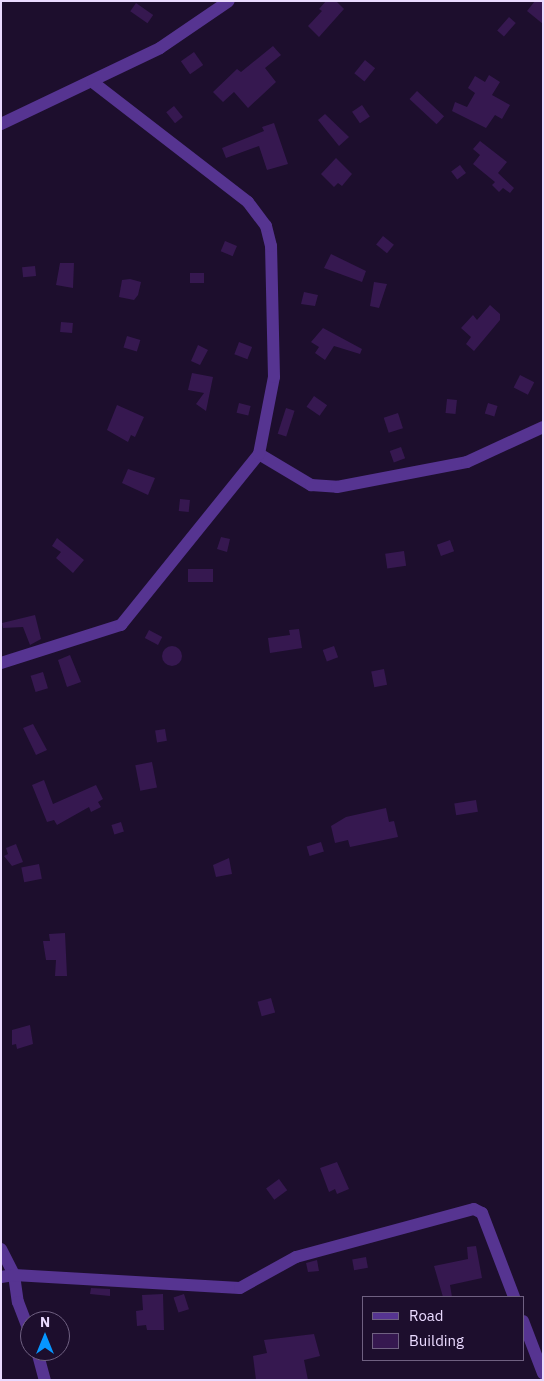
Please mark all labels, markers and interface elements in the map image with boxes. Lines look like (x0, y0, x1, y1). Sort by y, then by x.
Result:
legend (362, 1296, 524, 1361)
text: Road (409, 1306, 444, 1325)
north arrow (20, 1311, 70, 1361)
text: N (40, 1313, 50, 1331)
text: Building (409, 1331, 464, 1350)

